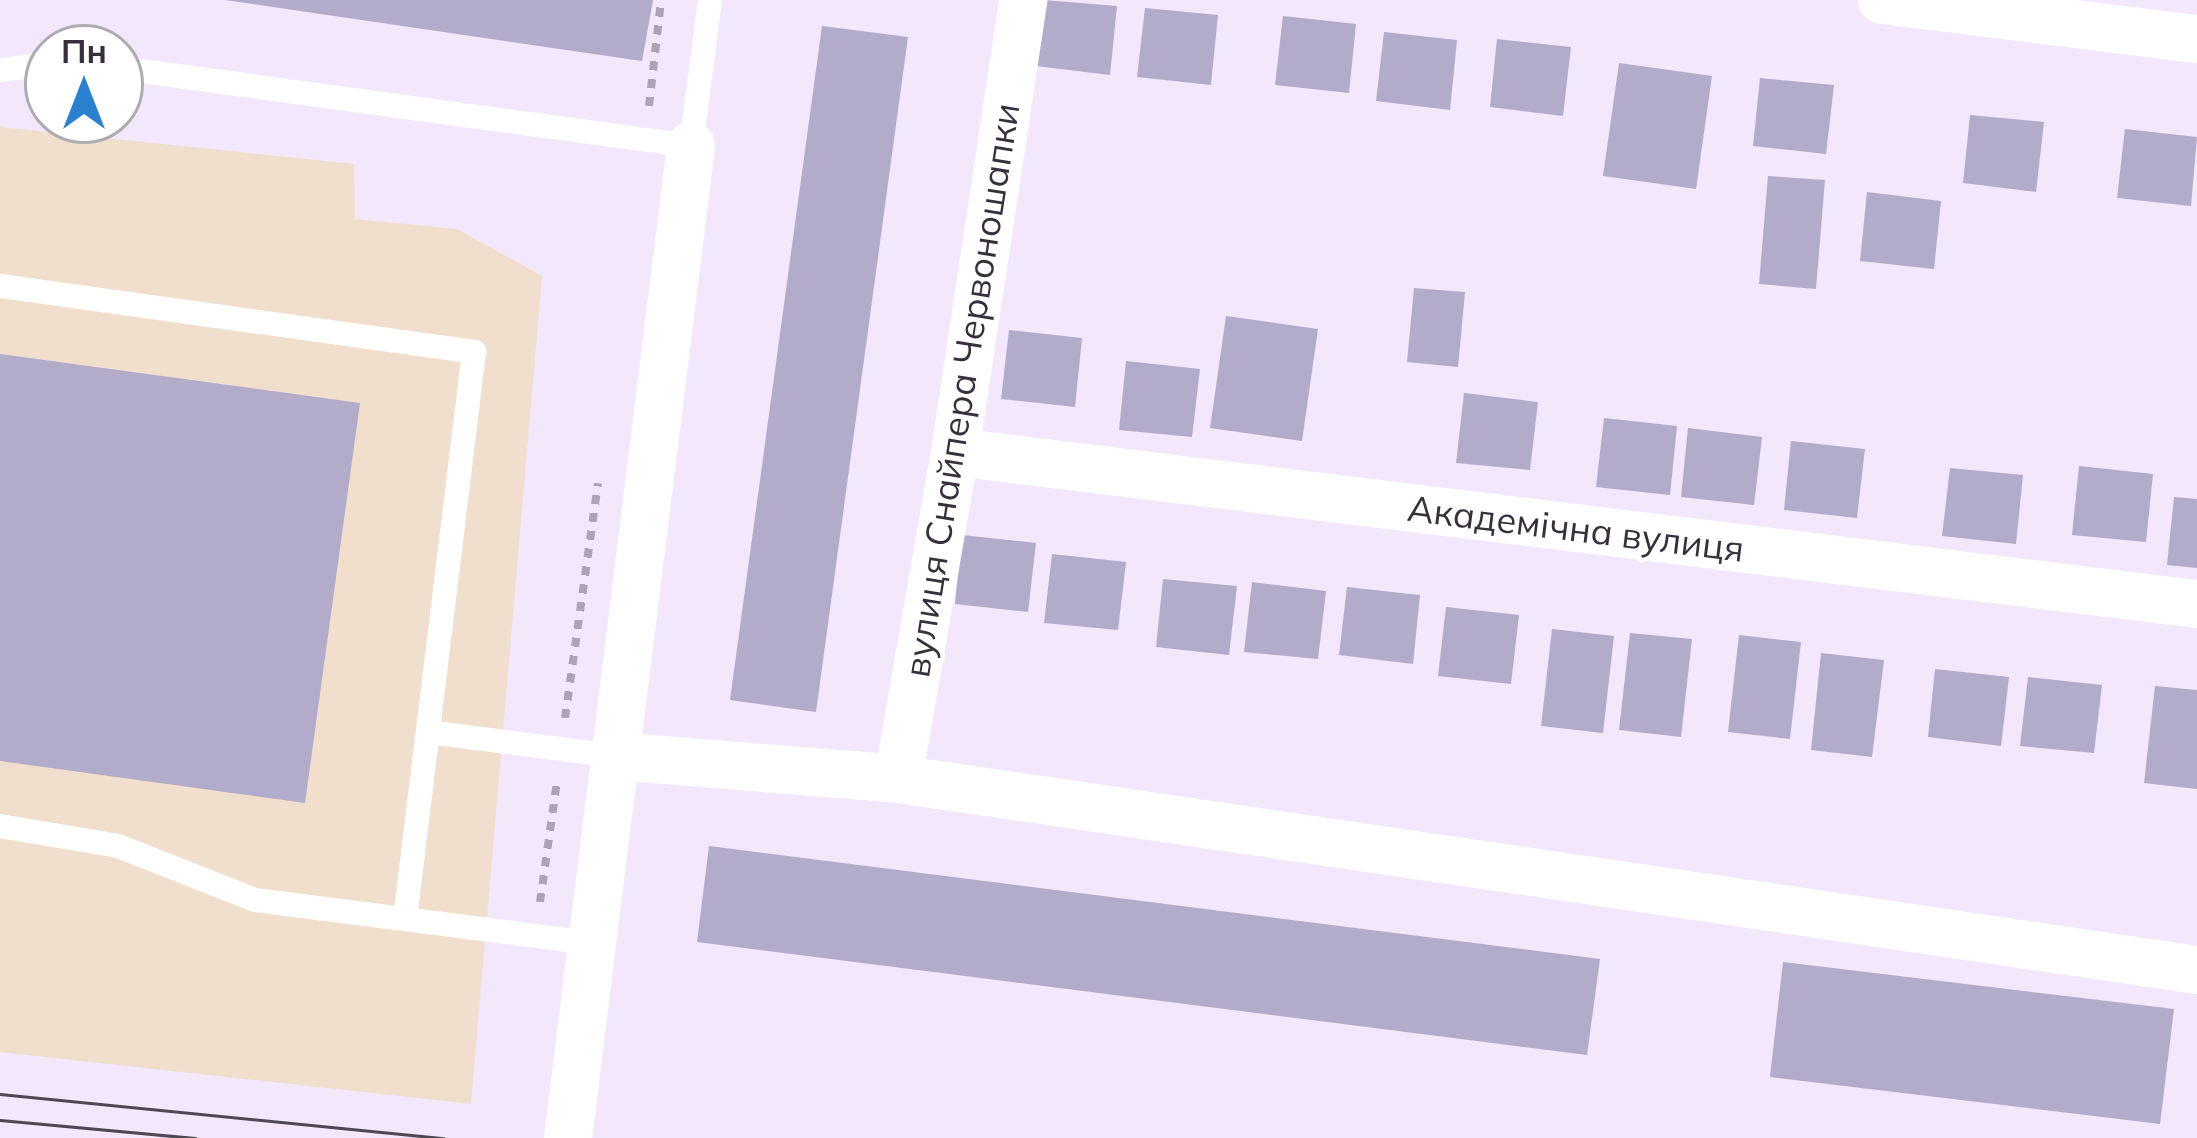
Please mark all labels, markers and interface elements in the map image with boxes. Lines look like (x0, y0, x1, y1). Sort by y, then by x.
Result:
north arrow (24, 24, 144, 144)
text: Пн (61, 30, 107, 71)
street label: вулиця Снайпера Червоношапки (894, 100, 1028, 680)
street label: Академічна вулиця (1405, 486, 1747, 570)

